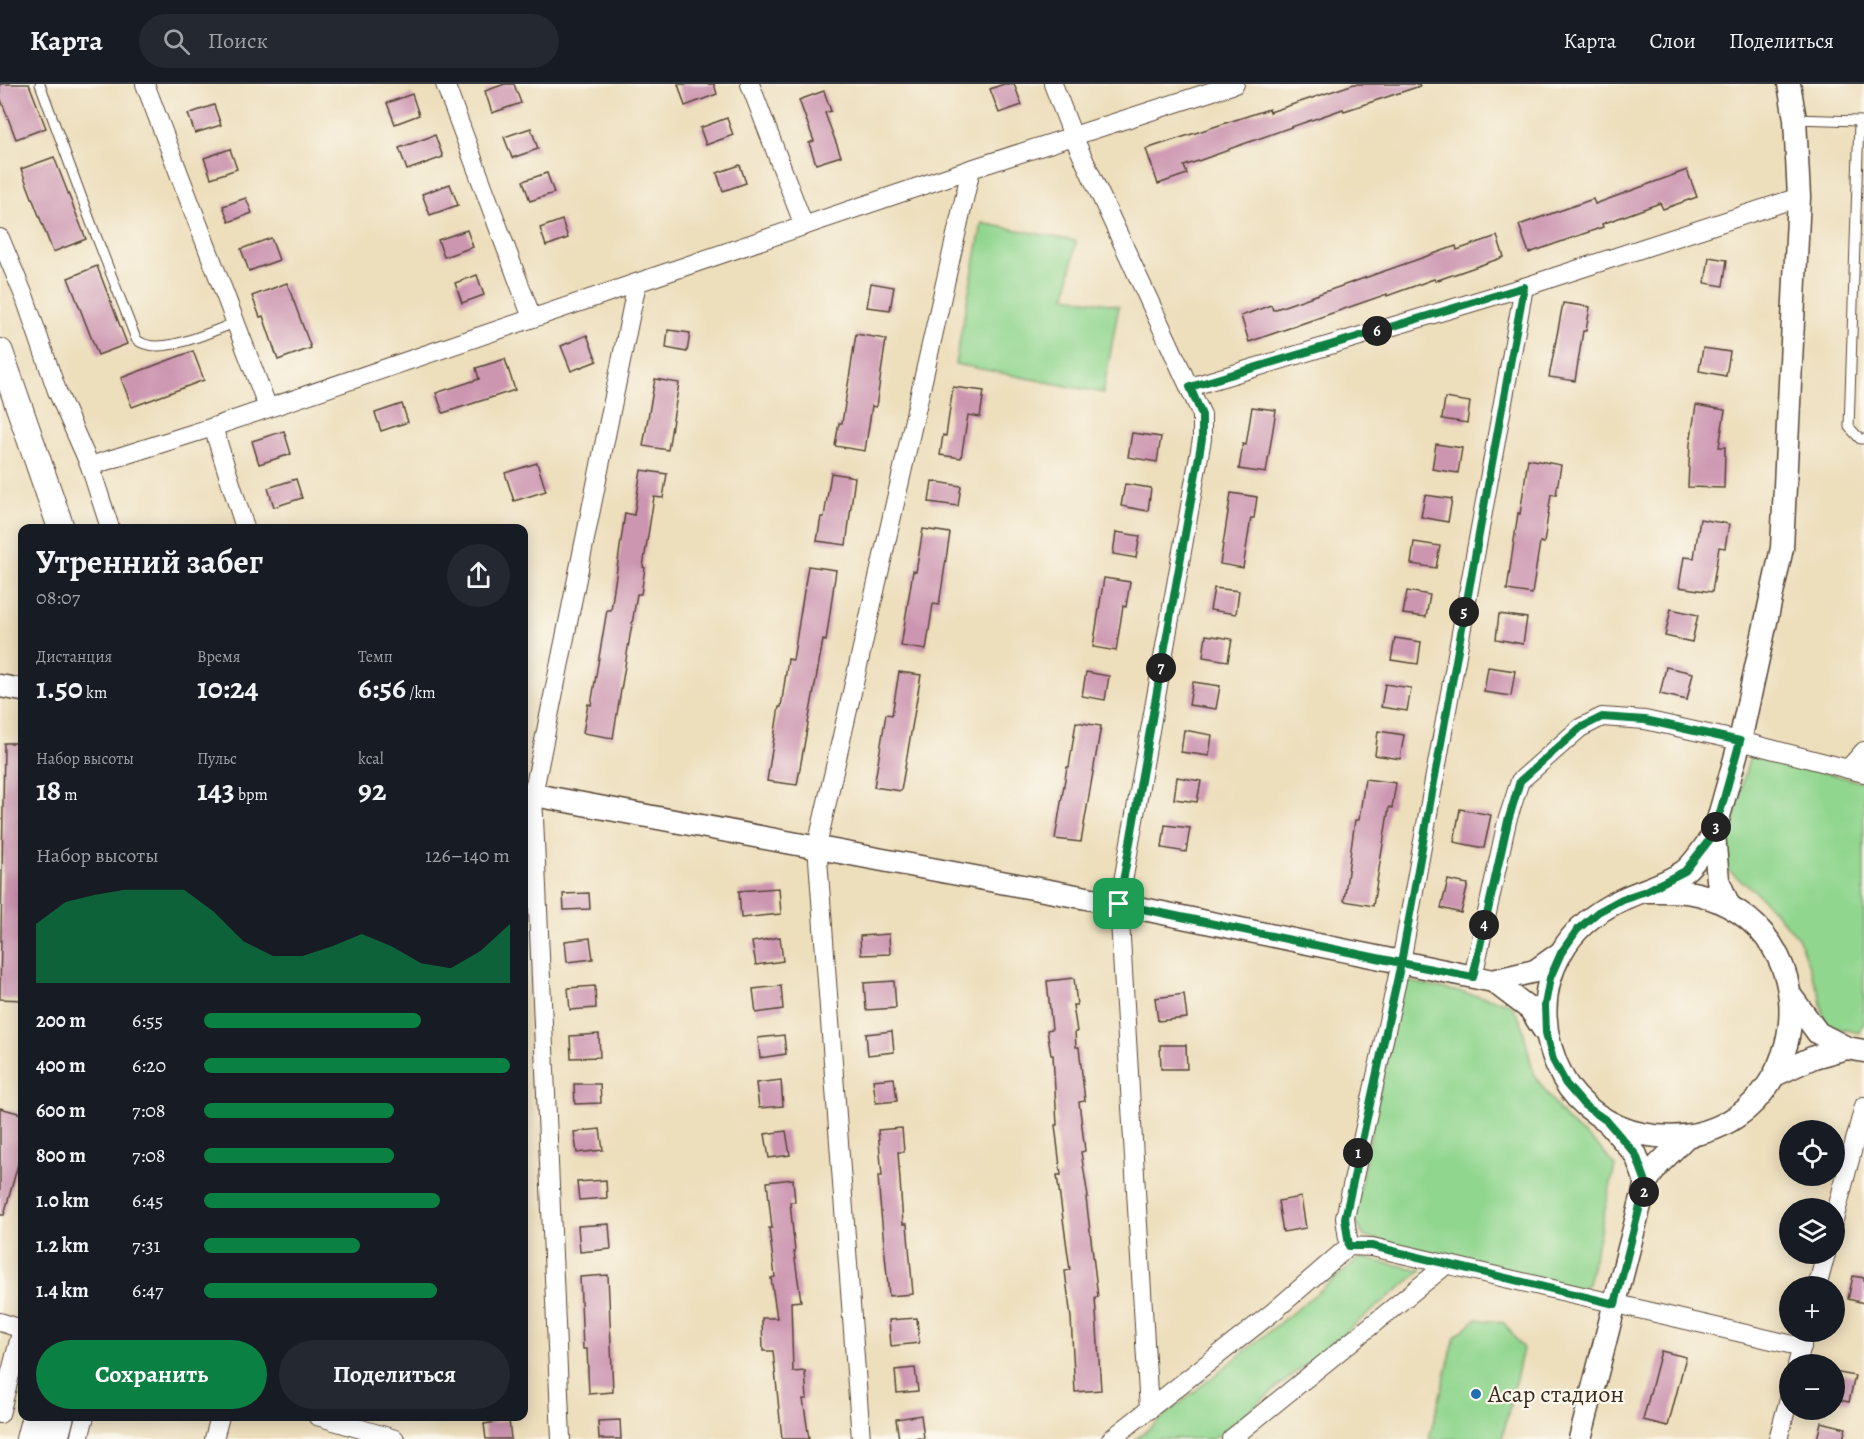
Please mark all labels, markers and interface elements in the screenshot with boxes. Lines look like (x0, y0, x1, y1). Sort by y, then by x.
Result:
search box (139, 14, 559, 68)
text: Карта (30, 22, 103, 60)
icon: search (160, 25, 193, 58)
text: Поиск (208, 26, 268, 56)
text: Карта (1563, 27, 1616, 55)
text: Слои (1649, 27, 1696, 55)
text: Поделиться (1729, 27, 1834, 55)
pin: 6 (1362, 316, 1392, 346)
text: 6 (1373, 320, 1381, 342)
text: Утренний забег (36, 539, 263, 584)
button: share (447, 544, 510, 607)
text: 08:07 (36, 584, 80, 611)
pin: 5 (1449, 597, 1479, 627)
text: 5 (1461, 601, 1467, 623)
text: Дистанция (36, 646, 112, 668)
text: Время (197, 646, 241, 668)
text: Темп (358, 646, 393, 668)
pin: 7 (1146, 653, 1176, 683)
text: 7 (1158, 657, 1164, 679)
text: 1.50 (36, 668, 83, 708)
text: 10:24 (197, 668, 259, 708)
text: 6:56 (358, 668, 406, 708)
text: km (83, 682, 107, 704)
text: /km (406, 682, 436, 704)
text: Набор высоты (36, 748, 134, 770)
text: Пульс (197, 748, 237, 770)
text: kcal (358, 748, 384, 770)
text: 18 (36, 770, 61, 810)
text: 143 (197, 770, 235, 810)
text: 92 (358, 770, 386, 810)
text: m (61, 784, 78, 806)
text: bpm (235, 784, 268, 806)
pin: 3 (1701, 812, 1731, 842)
text: 3 (1713, 816, 1719, 838)
text: Набор высоты (36, 842, 159, 869)
text: 126–140 m (425, 842, 510, 869)
pin (1093, 878, 1144, 929)
icon: arrive (1102, 887, 1135, 920)
pin: 4 (1469, 910, 1499, 940)
text: 4 (1480, 914, 1488, 936)
text: 200 m (36, 1007, 86, 1034)
text: 6:55 (132, 1007, 163, 1034)
text: 400 m (36, 1052, 86, 1079)
text: 6:20 (132, 1052, 166, 1079)
text: 600 m (36, 1097, 86, 1124)
text: 7:08 (132, 1097, 166, 1124)
map controls (1779, 1120, 1845, 1420)
button: locate (1779, 1120, 1845, 1186)
pin: 1 (1343, 1138, 1373, 1168)
text: 800 m (36, 1142, 86, 1169)
text: 7:08 (132, 1142, 166, 1169)
text: 1 (1355, 1142, 1361, 1164)
pin: 2 (1629, 1177, 1659, 1207)
text: 2 (1640, 1181, 1648, 1203)
text: 1.0 km (36, 1187, 89, 1214)
text: 6:45 (132, 1187, 164, 1214)
button: layers (1779, 1198, 1845, 1264)
text: 1.2 km (36, 1232, 89, 1259)
text: 7:31 (132, 1232, 160, 1259)
button: + (1779, 1276, 1845, 1342)
text: 1.4 km (36, 1277, 89, 1304)
text: 6:47 (132, 1277, 163, 1304)
button: Сохранить (36, 1340, 267, 1409)
button: Поделиться (279, 1340, 510, 1409)
button: − (1779, 1354, 1845, 1420)
place label: Асар стадион (1487, 1378, 1624, 1410)
marker: Асар стадион (1469, 1387, 1483, 1401)

